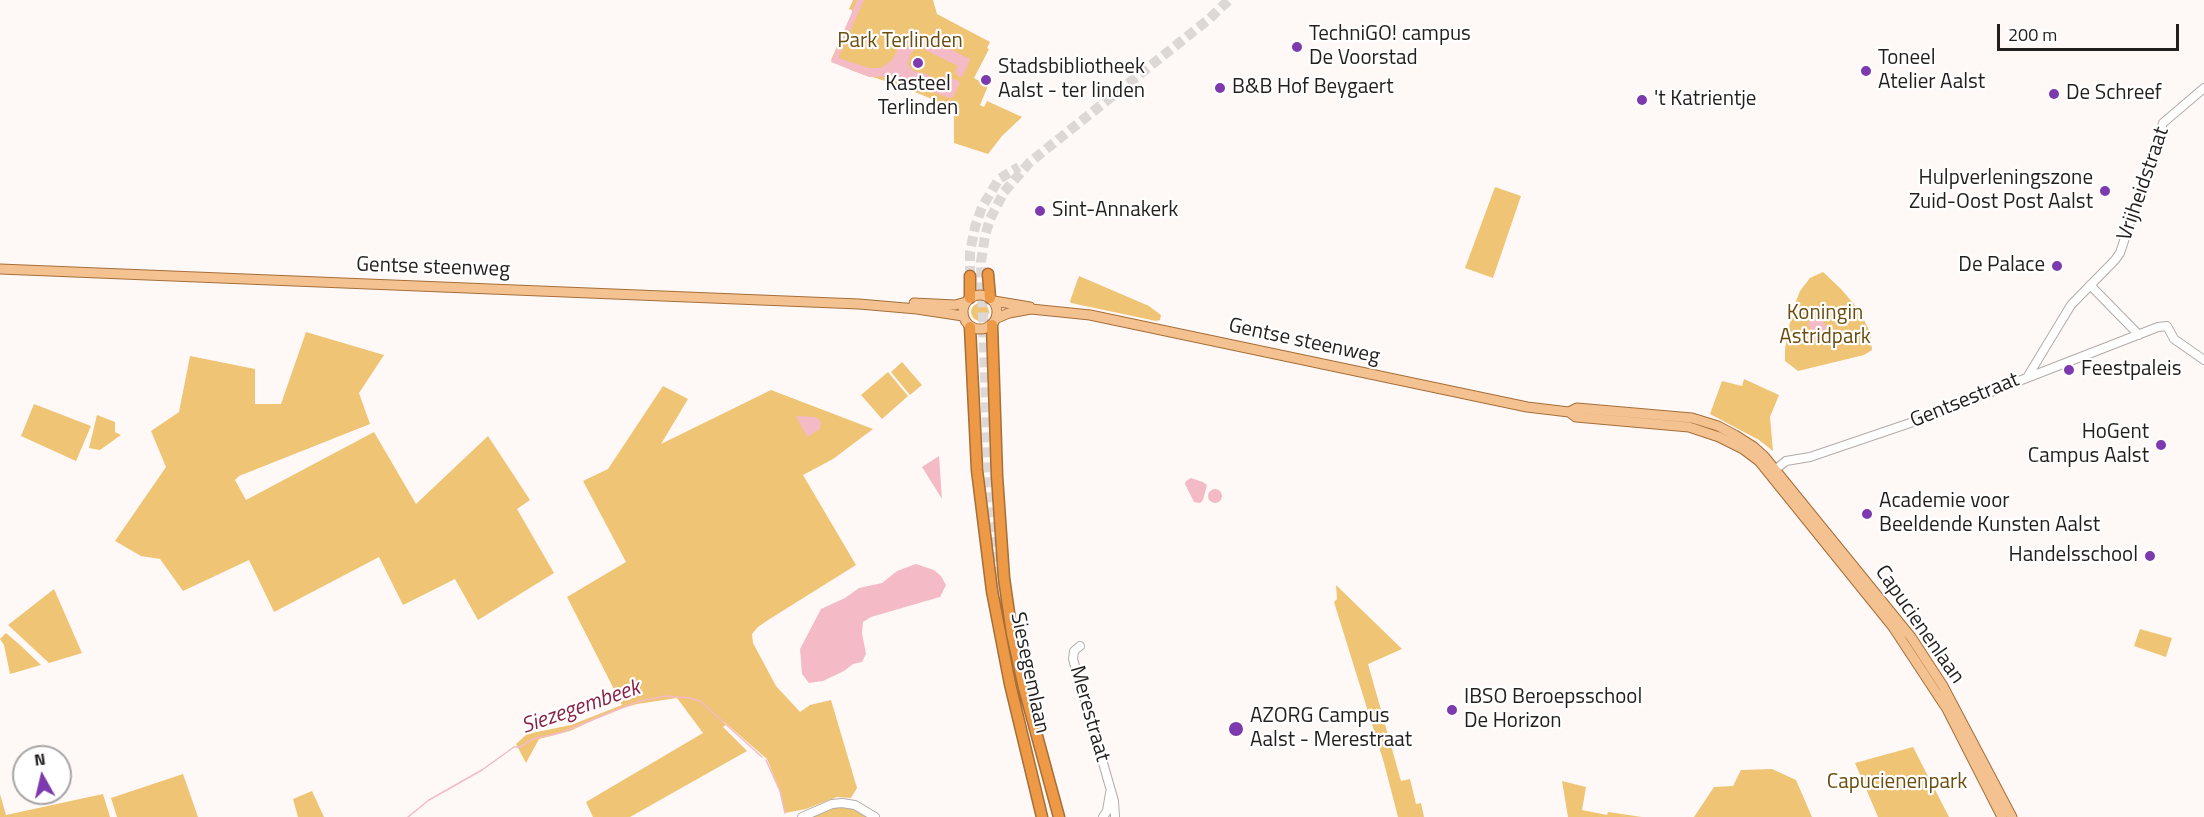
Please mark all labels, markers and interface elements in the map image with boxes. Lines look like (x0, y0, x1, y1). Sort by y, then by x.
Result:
scale bar (2000, 12, 2182, 50)
text: 200 m (2008, 21, 2057, 48)
place label: TechniGO! campus De Voorstad (1309, 22, 1471, 72)
park label: Park Terlinden (837, 29, 963, 55)
marker: TechniGO! campus De Voorstad (1290, 40, 1304, 54)
place label: Toneel Atelier Aalst (1878, 46, 1985, 96)
place label: Stadsbibliotheek Aalst - ter linden (998, 55, 1145, 105)
marker: Kasteel Terlinden (911, 56, 925, 70)
marker: Toneel Atelier Aalst (1859, 64, 1873, 78)
place label: Kasteel Terlinden (878, 72, 958, 122)
marker: Stadsbibliotheek Aalst - ter linden (979, 73, 993, 87)
place label: B&B Hof Beygaert (1232, 75, 1394, 101)
marker: B&B Hof Beygaert (1213, 81, 1227, 95)
place label: De Schreef (2066, 81, 2162, 107)
place label: 't Katrientje (1654, 87, 1756, 113)
marker: De Schreef (2047, 87, 2061, 101)
marker: 't Katrientje (1635, 93, 1649, 107)
street label: Vrijheidstraat (2113, 124, 2175, 244)
place label: Hulpverleningszone Zuid-Oost Post Aalst (1909, 166, 2093, 216)
marker: Hulpverleningszone Zuid-Oost Post Aalst (2098, 184, 2112, 198)
place label: Sint-Annakerk (1052, 198, 1178, 224)
marker: Sint-Annakerk (1033, 204, 1047, 218)
street label: Gentse steenweg (356, 253, 510, 283)
place label: De Palace (1958, 253, 2045, 279)
marker: De Palace (2050, 259, 2064, 273)
park label: Koningin Astridpark (1779, 301, 1871, 351)
street label: Gentse steenweg (1226, 314, 1382, 370)
place label: Feestpaleis (2081, 357, 2181, 383)
marker: Feestpaleis (2062, 363, 2076, 377)
street label: Gentsestraat (1907, 368, 2023, 434)
place label: HoGent Campus Aalst (2028, 420, 2149, 470)
marker: HoGent Campus Aalst (2154, 438, 2168, 452)
place label: Academie voor Beeldende Kunsten Aalst (1879, 489, 2100, 539)
marker: Academie voor Beeldende Kunsten Aalst (1860, 507, 1874, 521)
place label: Handelsschool (2008, 543, 2138, 569)
marker: Handelsschool (2143, 549, 2157, 563)
street label: Capucienenlaan (1869, 561, 1969, 689)
street label: Siesegemlaan (1004, 610, 1054, 736)
street label: Merestraat (1063, 663, 1115, 765)
water label: Siezegembeek (518, 675, 644, 741)
place label: IBSO Beroepsschool De Horizon (1464, 685, 1642, 735)
marker: IBSO Beroepsschool De Horizon (1445, 703, 1459, 717)
place label: AZORG Campus Aalst - Merestraat (1250, 704, 1412, 754)
marker: AZORG Campus Aalst - Merestraat (1227, 720, 1245, 738)
north arrow (12, 745, 72, 805)
text: N (33, 747, 47, 772)
park label: Capucienenpark (1827, 770, 1967, 796)

